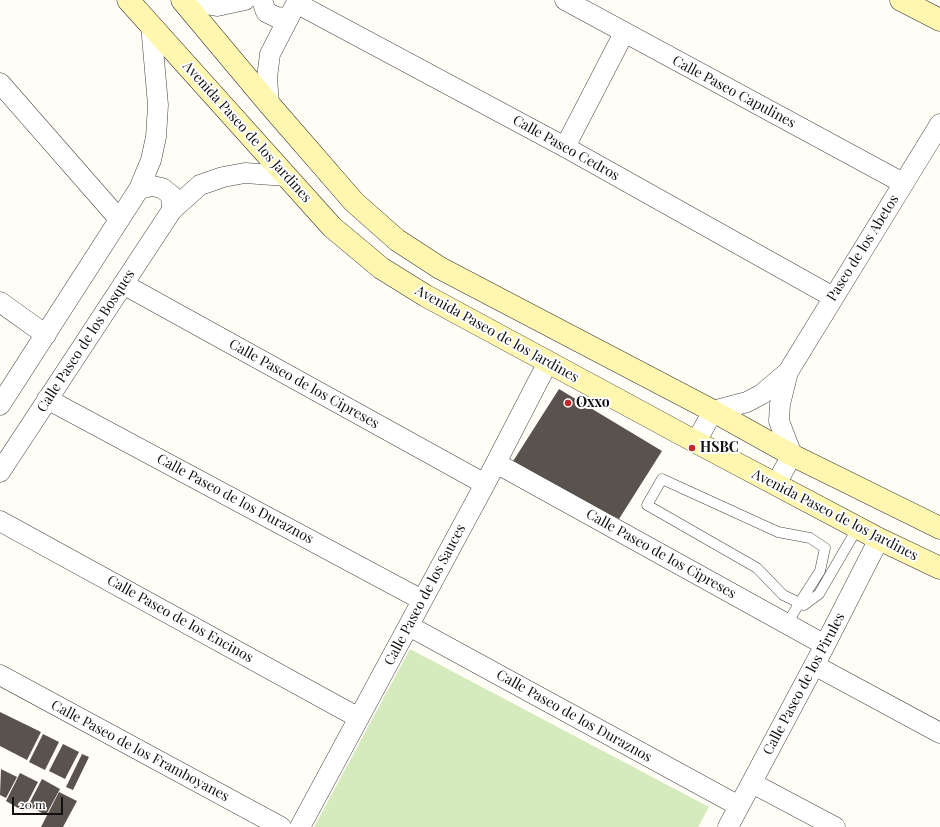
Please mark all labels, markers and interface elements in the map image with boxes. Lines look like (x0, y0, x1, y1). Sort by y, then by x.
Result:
street label: Calle Paseo Capulines (669, 52, 799, 132)
street label: Avenida Paseo de los Jardines (179, 58, 315, 206)
street label: Calle Paseo Cedros (510, 112, 622, 184)
street label: Paseo de los Abetos (823, 192, 903, 304)
street label: Calle Paseo de los Bosques (34, 267, 138, 415)
street label: Avenida Paseo de los Jardines (412, 282, 582, 386)
street label: Calle Paseo de los Cipreses (226, 336, 382, 432)
place label: Oxxo (576, 395, 610, 411)
marker: Oxxo (563, 398, 573, 408)
place label: HSBC (700, 440, 739, 456)
marker: HSBC (687, 443, 697, 453)
street label: Calle Paseo de los Duraznos (154, 451, 316, 547)
street label: Avenida Paseo de los Jardines (749, 466, 921, 564)
street label: Calle Paseo de los Cipreses (583, 506, 739, 602)
street label: Calle Paseo de los Sauces (381, 522, 469, 668)
street label: Calle Paseo de los Encinos (104, 572, 256, 666)
street label: Calle Paseo de los Pirules (759, 610, 849, 758)
street label: Calle Paseo de los Duraznos (493, 666, 655, 766)
street label: Calle Paseo de los Framboyanes (48, 697, 232, 805)
scale bar (14, 789, 65, 815)
text: 20 m (19, 796, 46, 812)

